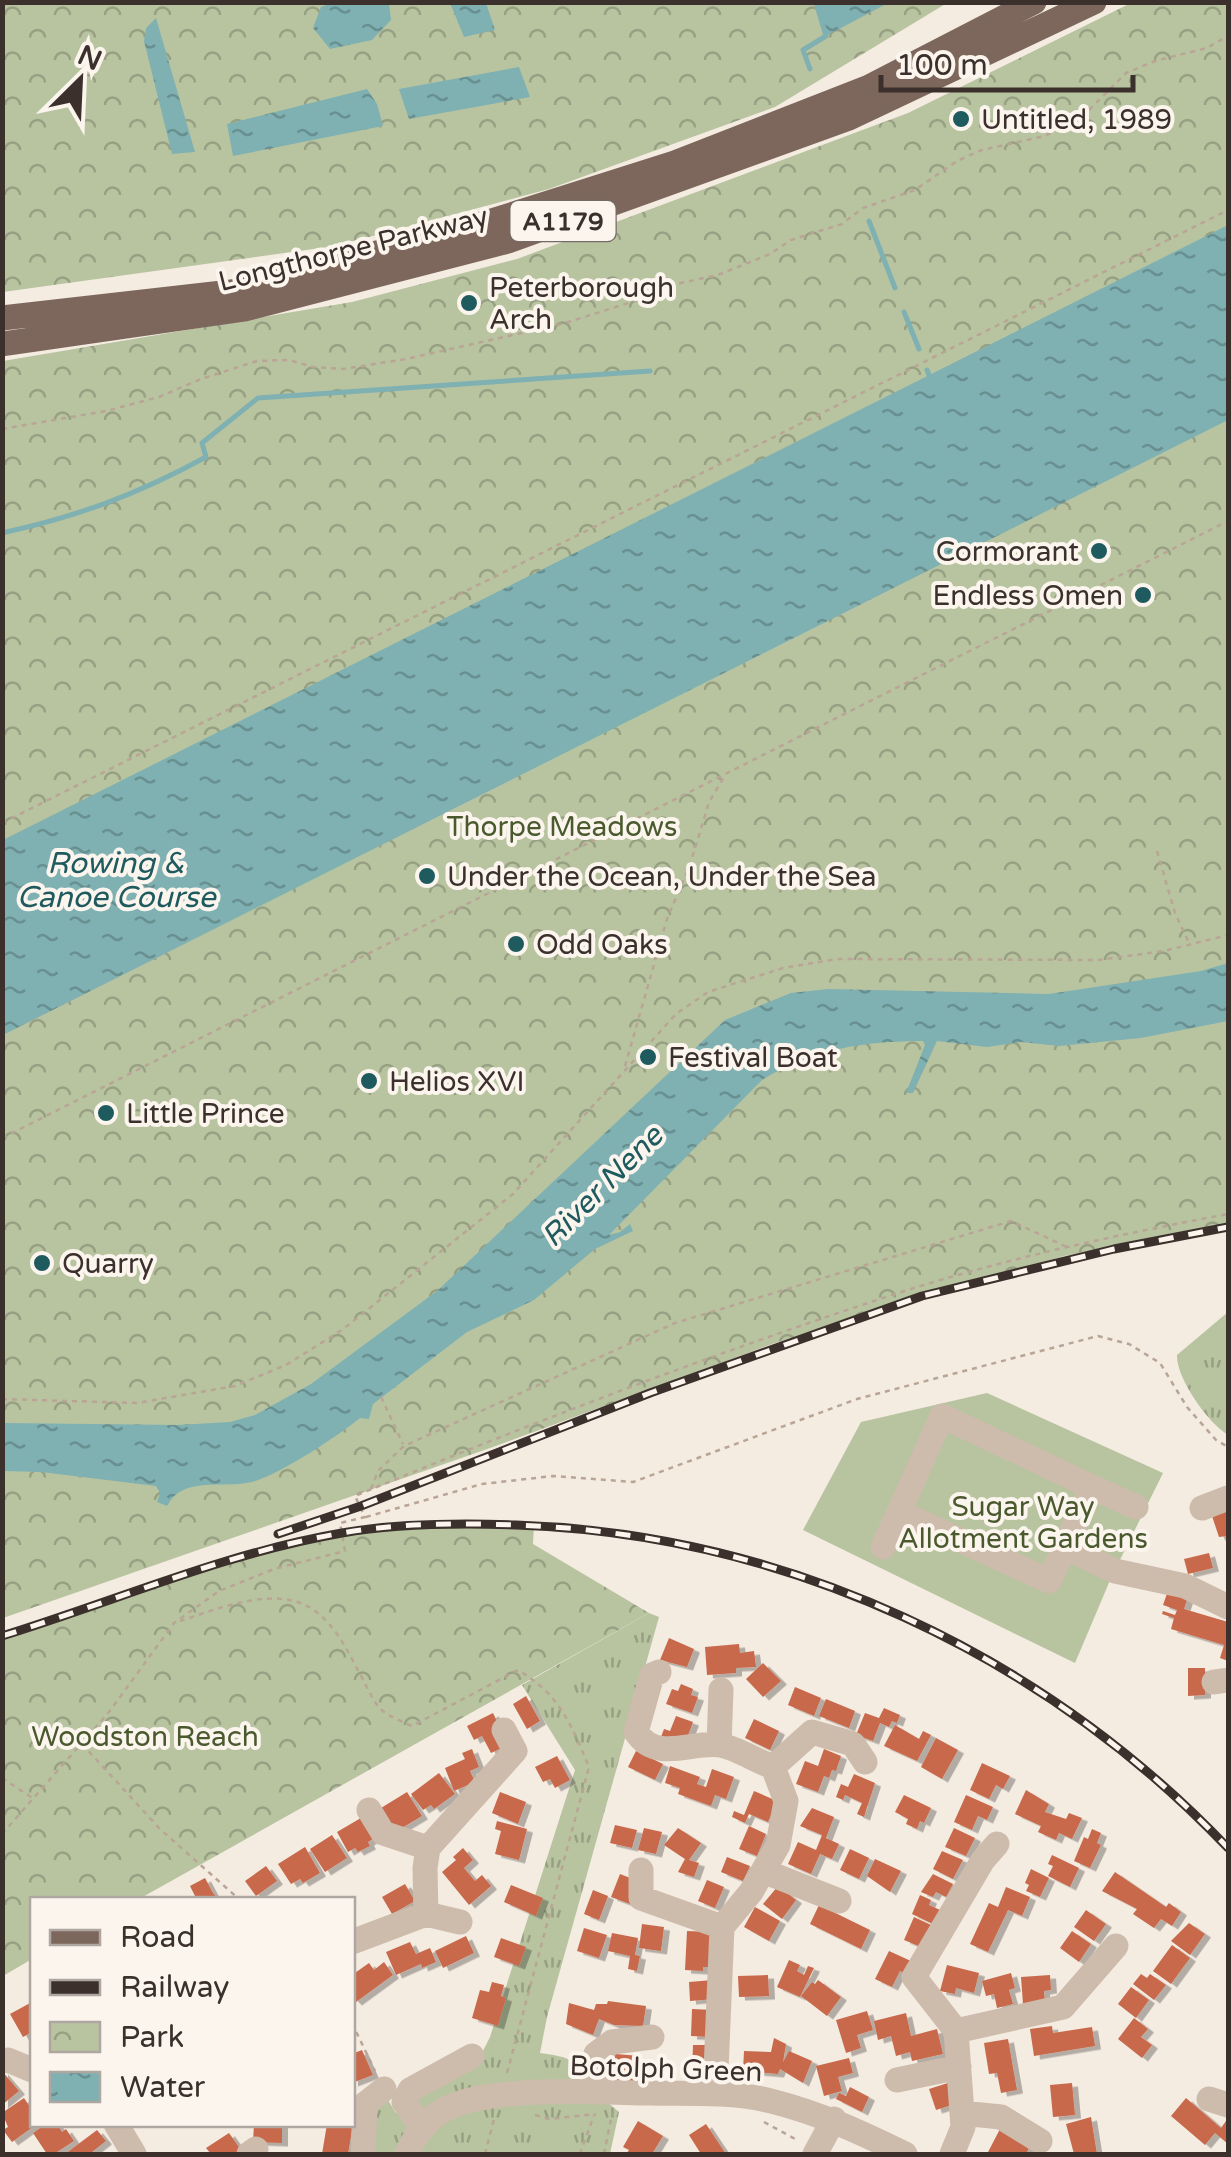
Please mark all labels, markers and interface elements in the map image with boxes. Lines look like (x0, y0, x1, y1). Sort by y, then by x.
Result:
north arrow (30, 30, 130, 130)
scale bar (881, 30, 1134, 92)
text: N (73, 38, 107, 78)
text: 100 m (896, 47, 988, 84)
place label: Untitled, 1989 (981, 103, 1172, 137)
marker: Untitled, 1989 (950, 108, 972, 130)
street label: Longthorpe Parkway (215, 199, 492, 299)
road number: A1179 (510, 201, 616, 241)
place label: Peterborough Arch (489, 271, 674, 337)
marker: Peterborough Arch (458, 292, 480, 314)
place label: Cormorant (936, 535, 1079, 569)
marker: Cormorant (1088, 540, 1110, 562)
place label: Endless Omen (933, 579, 1123, 613)
marker: Endless Omen (1132, 584, 1154, 606)
park label: Thorpe Meadows (447, 810, 677, 844)
water label: Rowing & Canoe Course (17, 845, 217, 916)
place label: Under the Ocean, Under the Sea (447, 860, 876, 894)
marker: Under the Ocean, Under the Sea (416, 865, 438, 887)
place label: Odd Oaks (536, 928, 668, 962)
marker: Odd Oaks (505, 933, 527, 955)
place label: Festival Boat (668, 1041, 838, 1075)
marker: Festival Boat (637, 1046, 659, 1068)
place label: Helios XVI (389, 1065, 524, 1099)
marker: Helios XVI (358, 1070, 380, 1092)
place label: Little Prince (126, 1097, 285, 1131)
marker: Little Prince (95, 1102, 117, 1124)
water label: River Nene (534, 1116, 672, 1255)
place label: Quarry (62, 1247, 154, 1281)
marker: Quarry (31, 1252, 53, 1274)
park label: Sugar Way Allotment Gardens (898, 1490, 1148, 1556)
park label: Woodston Reach (31, 1720, 259, 1754)
legend (30, 1897, 355, 2127)
text: Road (120, 1919, 195, 1956)
text: Railway (120, 1969, 229, 2006)
text: Park (120, 2019, 184, 2056)
street label: Botolph Green (569, 2049, 763, 2089)
text: Water (120, 2069, 206, 2106)

